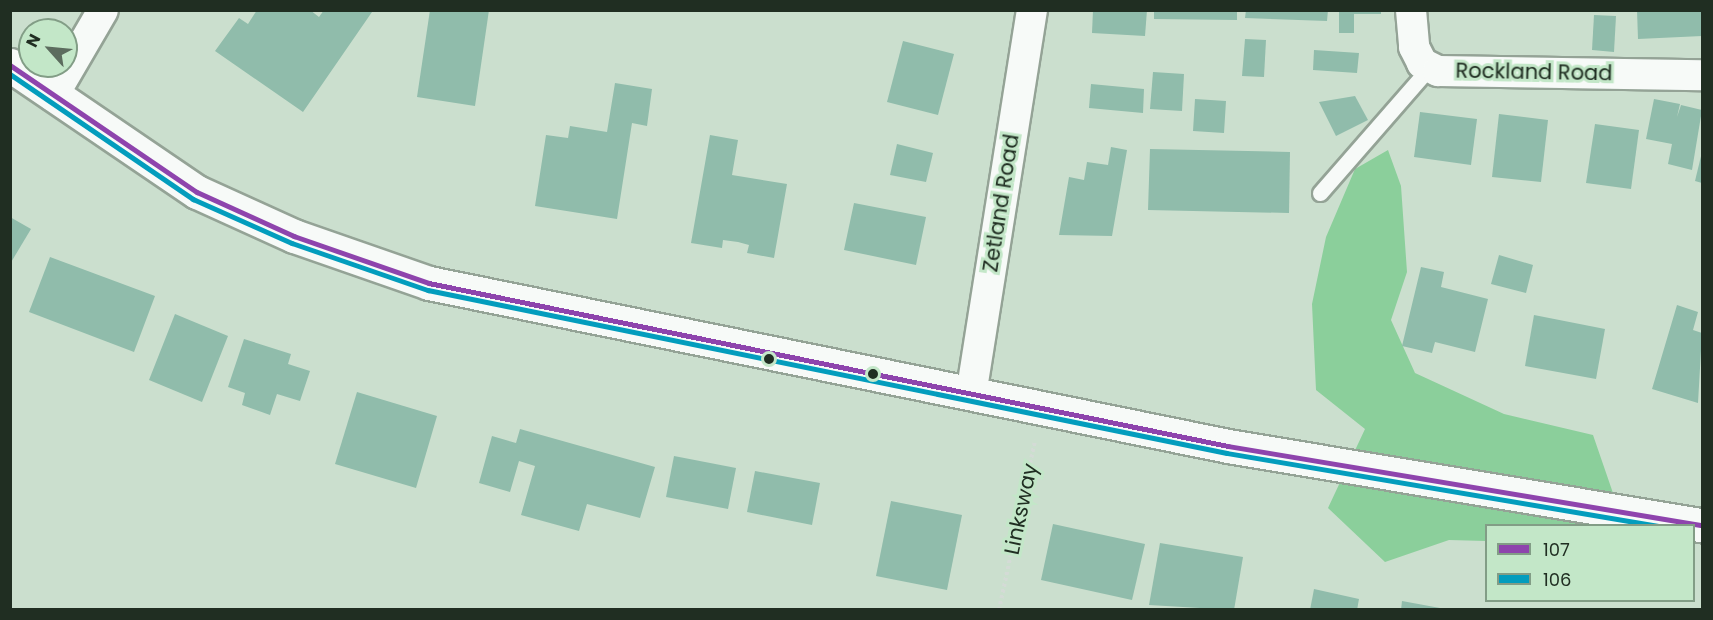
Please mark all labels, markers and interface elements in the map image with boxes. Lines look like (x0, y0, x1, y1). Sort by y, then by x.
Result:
north arrow (18, 18, 78, 78)
text: N (20, 30, 46, 51)
street label: Rockland Road (1455, 58, 1613, 86)
street label: Zetland Road (978, 132, 1024, 274)
unlabelled marker (763, 353, 775, 365)
unlabelled marker (867, 368, 879, 380)
street label: Linksway (999, 461, 1043, 557)
legend (1485, 524, 1695, 602)
text: 107 (1543, 537, 1570, 562)
text: 106 (1543, 567, 1572, 592)

